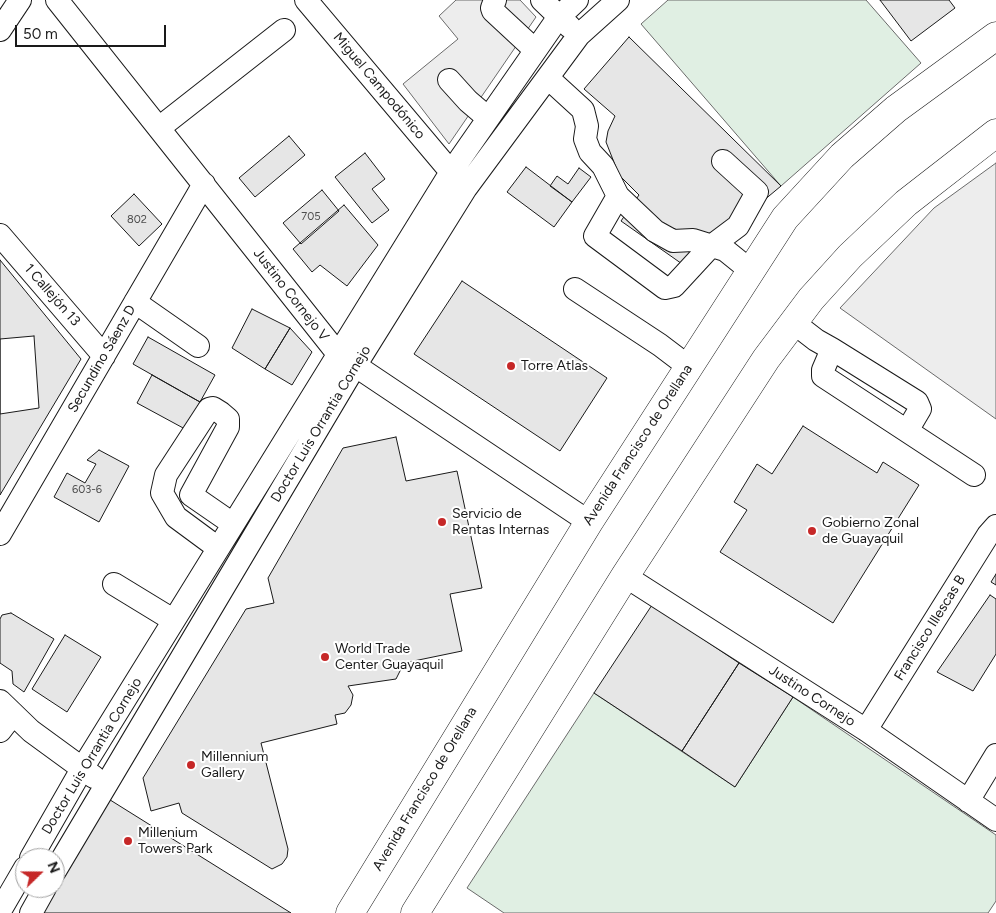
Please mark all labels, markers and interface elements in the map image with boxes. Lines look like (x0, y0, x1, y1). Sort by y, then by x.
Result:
scale bar (18, 15, 169, 47)
text: 50 m (23, 25, 58, 43)
street label: Miguel Campodónico (330, 29, 428, 143)
house number: 705 (301, 210, 321, 224)
house number: 802 (127, 213, 147, 227)
street label: Justino Cornejo V (250, 245, 332, 345)
street label: 1 Callejón 13 (20, 260, 84, 330)
street label: Secundino Sáenz D (64, 302, 140, 416)
street label: Doctor Luis Orrantia Cornejo (267, 343, 375, 505)
place label: Torre Atlas (521, 358, 588, 374)
marker: Torre Atlas (505, 360, 517, 372)
street label: Avenida Francisco de Orellana (580, 361, 696, 529)
house number: 603-6 (72, 483, 102, 497)
place label: Servicio de Rentas Internas (452, 506, 549, 538)
place label: Gobierno Zonal de Guayaquil (822, 515, 919, 548)
marker: Servicio de Rentas Internas (436, 516, 448, 528)
marker: Gobierno Zonal de Guayaquil (806, 525, 818, 537)
street label: Francisco Illescas B (891, 572, 969, 684)
place label: World Trade Center Guayaquil (335, 641, 444, 674)
marker: World Trade Center Guayaquil (319, 651, 331, 663)
street label: Justino Cornejo (766, 662, 858, 730)
street label: Doctor Luis Orrantia Cornejo (38, 675, 146, 837)
street label: Avenida Francisco de Orellana (369, 704, 481, 874)
place label: Millennium Gallery (201, 749, 268, 782)
marker: Millennium Gallery (185, 759, 197, 771)
place label: Millenium Towers Park (138, 825, 213, 858)
marker: Millenium Towers Park (122, 835, 134, 847)
north arrow (15, 848, 65, 898)
text: N (44, 859, 63, 876)

